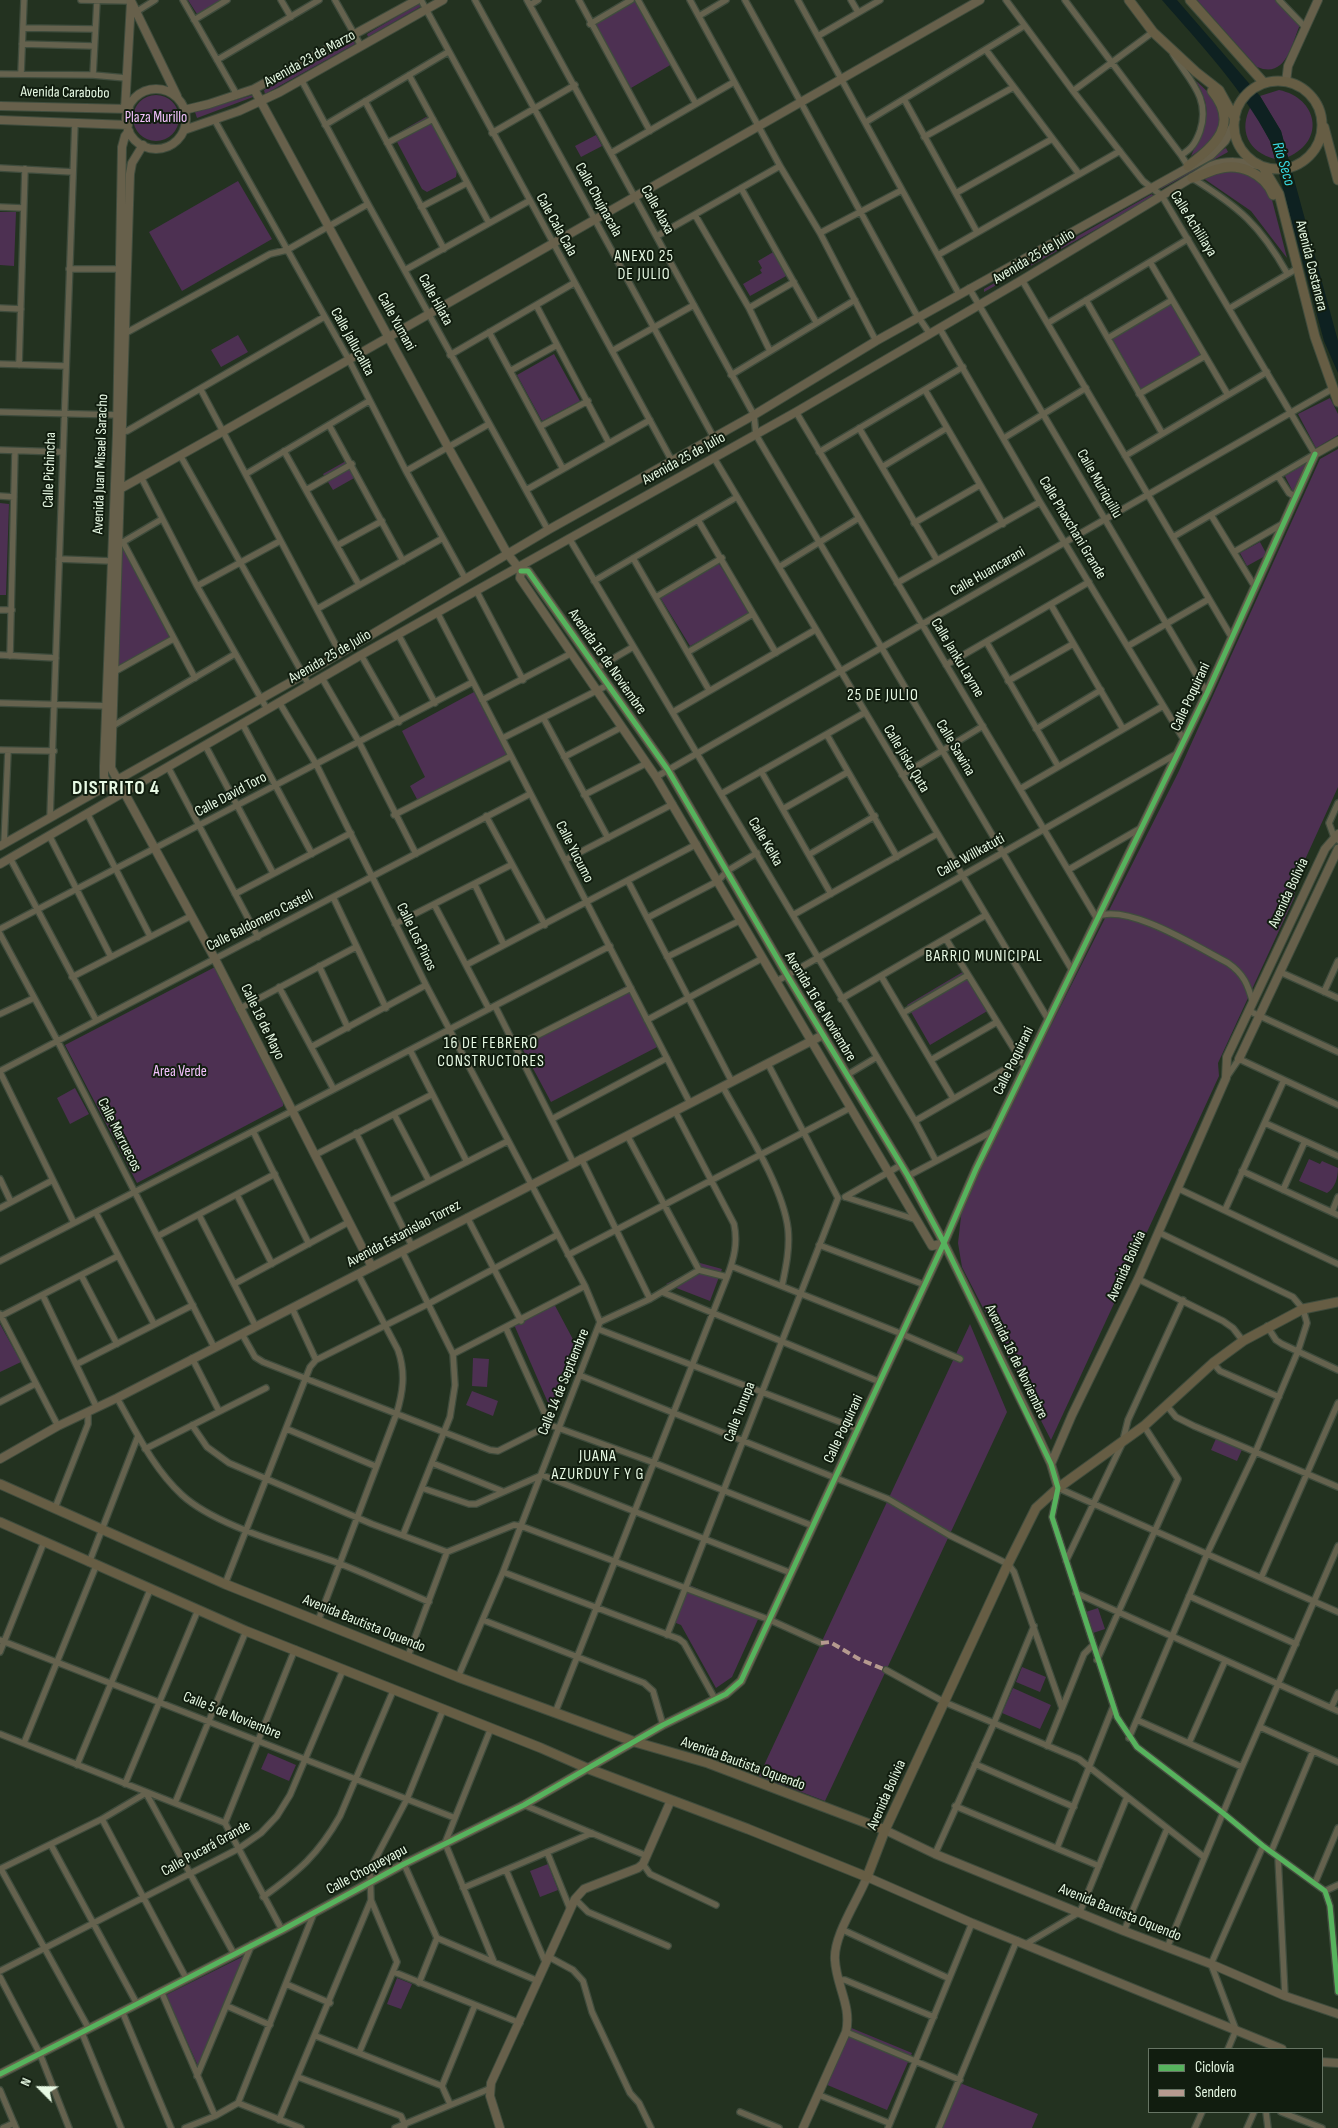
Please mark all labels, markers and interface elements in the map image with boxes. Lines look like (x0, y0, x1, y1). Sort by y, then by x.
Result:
street label: Avenida 23 de Marzo (261, 27, 359, 91)
street label: Avenida Carabobo (20, 83, 110, 103)
park label: Plaza Murillo (125, 109, 187, 127)
water label: Río Seco (1267, 140, 1299, 188)
street label: Calle Chujnacala (570, 160, 626, 240)
street label: Calle Alaxa (636, 182, 678, 238)
street label: Calle Achililaya (1166, 188, 1220, 260)
street label: Cale Cala Cala (531, 190, 581, 260)
street label: Avenida Costanera (1291, 219, 1331, 313)
street label: Avenida 25 de Julio (990, 226, 1078, 288)
district label: ANEXO 25 DE JULIO (613, 247, 675, 285)
street label: Calle Hilata (414, 271, 456, 329)
street label: Calle Yumani (373, 290, 419, 354)
street label: Calle Jallucallta (326, 305, 378, 379)
street label: Avenida Juan Misael Saracho (90, 394, 112, 534)
street label: Avenida 25 de Julio (639, 429, 729, 489)
street label: Calle Pichincha (40, 432, 60, 508)
street label: Calle Muriquillu (1072, 446, 1126, 522)
street label: Calle Phaxchani Grande (1034, 473, 1110, 583)
street label: Calle Huancarani (947, 543, 1029, 601)
street label: Avenida 16 de Noviembre (564, 606, 650, 718)
street label: Calle Janku Layme (926, 615, 988, 701)
street label: Avenida 25 de Julio (286, 626, 374, 688)
street label: Calle Poquirani (1167, 660, 1215, 734)
district label: 25 DE JULIO (846, 686, 920, 706)
street label: Calle Sawina (931, 717, 979, 779)
street label: Calle Jiska Quta (879, 722, 933, 796)
street label: Calle David Toro (192, 769, 270, 821)
district label: DISTRITO 4 (71, 777, 161, 801)
street label: Calle Kelka (743, 814, 787, 870)
street label: Calle Yucumo (551, 818, 597, 886)
street label: Calle Willkatuti (934, 830, 1008, 882)
street label: Avenida Bolivia (1265, 855, 1313, 931)
street label: Calle Baldomero Castell (204, 886, 316, 956)
street label: Calle Los Pinos (392, 900, 440, 974)
district label: BARRIO MUNICIPAL (923, 947, 1045, 967)
street label: Avenida 16 de Noviembre (780, 949, 860, 1065)
street label: Calle 18 de Mayo (236, 981, 288, 1063)
street label: Calle Poquirani (990, 1024, 1038, 1098)
district label: 16 DE FEBRERO CONSTRUCTORES (436, 1034, 546, 1072)
park label: Area Verde (153, 1063, 207, 1081)
street label: Calle Marruecos (93, 1095, 145, 1175)
street label: Avenida Estanislao Torrez (344, 1196, 464, 1272)
street label: Avenida Bolivia (1104, 1228, 1150, 1304)
street label: Avenida 16 de Noviembre (981, 1302, 1051, 1422)
street label: Calle 14 de Septiembre (534, 1326, 594, 1438)
street label: Calle Tunupa (720, 1379, 760, 1445)
street label: Calle Poquirani (820, 1392, 868, 1466)
district label: JUANA AZURDUY F Y G (550, 1447, 646, 1485)
street label: Avenida Bautista Oquendo (300, 1591, 428, 1657)
street label: Calle 5 de Noviembre (180, 1688, 284, 1744)
street label: Avenida Bautista Oquendo (679, 1733, 807, 1795)
street label: Avenida Bolivia (864, 1757, 910, 1833)
street label: Calle Pucará Grande (158, 1817, 254, 1881)
street label: Calle Choqueyapu (323, 1841, 411, 1899)
street label: Avenida Bautista Oquendo (1056, 1880, 1184, 1946)
legend (1148, 2048, 1323, 2113)
text: Ciclovía (1195, 2058, 1234, 2077)
north arrow (15, 2063, 65, 2113)
text: N (16, 2075, 35, 2089)
text: Sendero (1195, 2083, 1236, 2102)

